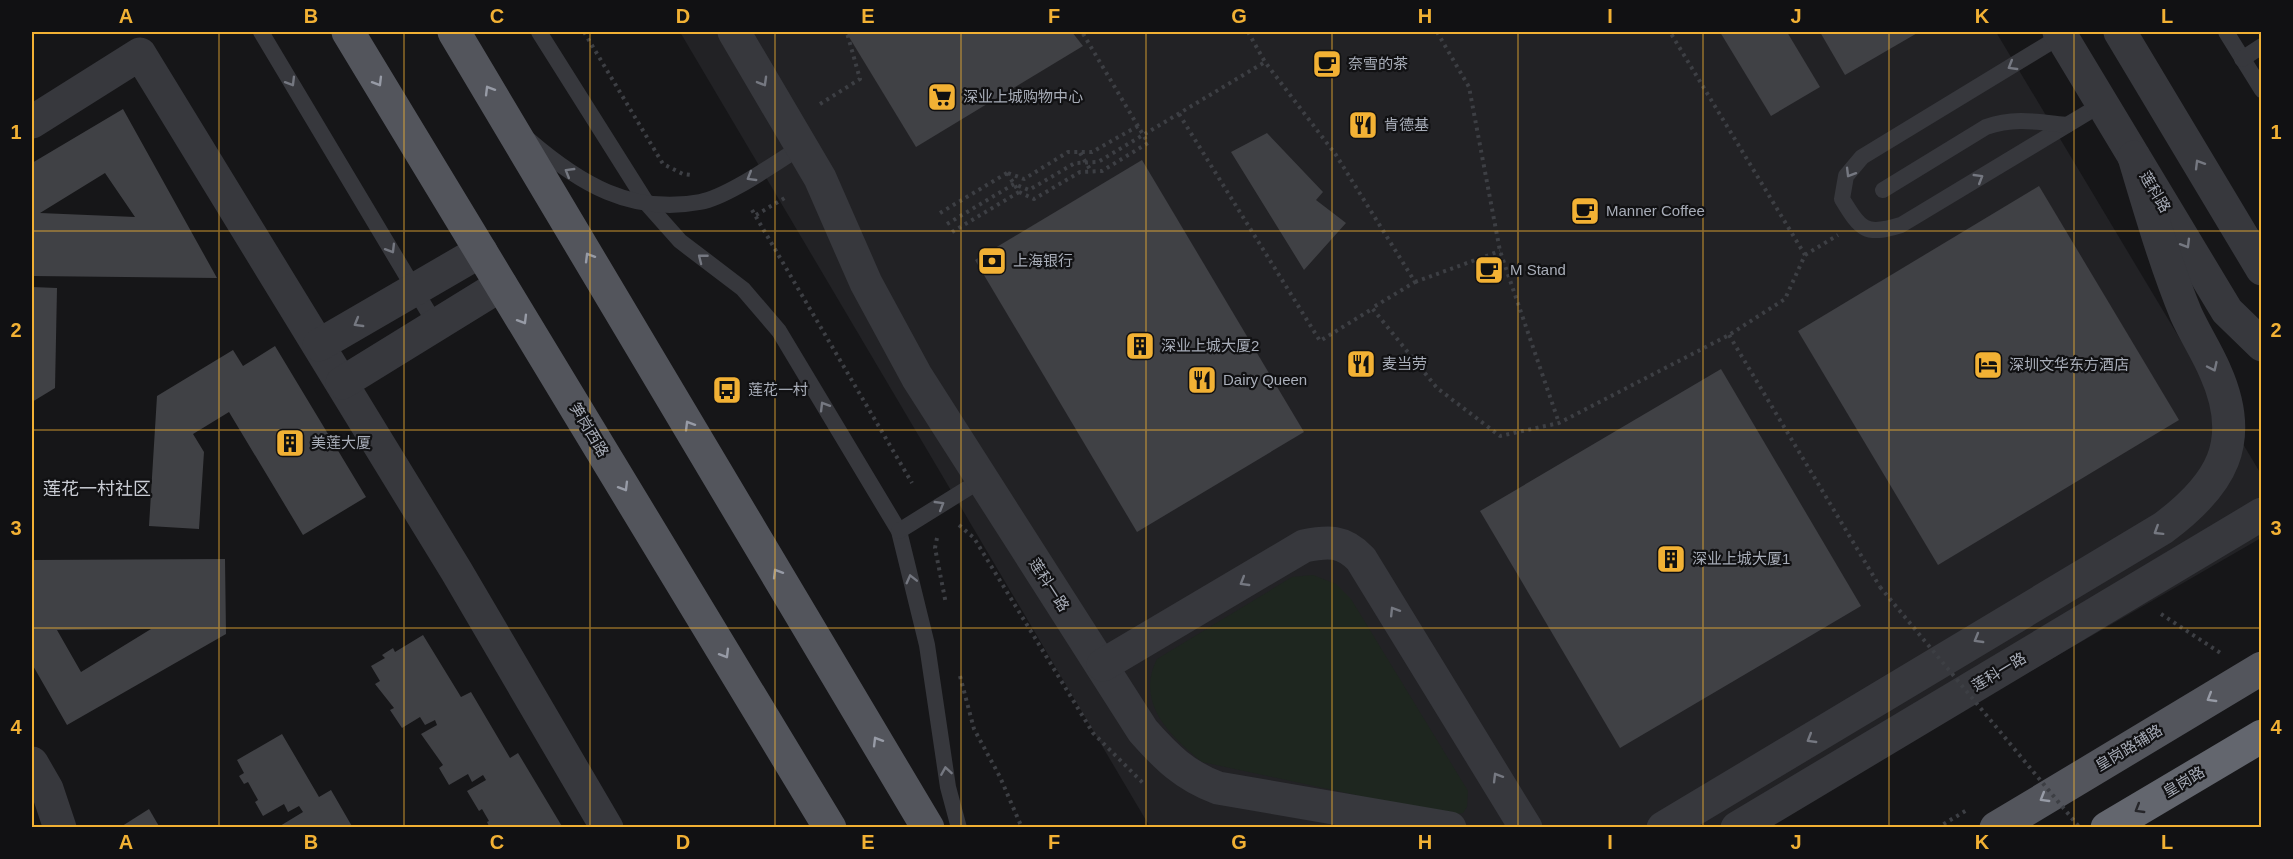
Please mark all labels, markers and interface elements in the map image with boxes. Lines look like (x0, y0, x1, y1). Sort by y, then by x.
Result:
text: A (119, 5, 133, 27)
text: B (304, 5, 318, 27)
text: C (490, 5, 504, 27)
text: D (676, 5, 690, 27)
text: E (861, 5, 875, 27)
text: F (1048, 5, 1060, 27)
text: G (1231, 5, 1247, 27)
text: H (1418, 5, 1432, 27)
text: I (1607, 5, 1613, 27)
text: J (1790, 5, 1802, 27)
text: K (1975, 5, 1990, 27)
text: L (2161, 5, 2173, 27)
cafe icon: 奈雪的茶 (1311, 48, 1343, 80)
place label: 奈雪的茶 (1348, 55, 1408, 72)
one-way arrow (2008, 59, 2018, 71)
one-way arrow (284, 76, 295, 86)
one-way arrow (371, 76, 383, 86)
one-way arrow (756, 76, 768, 86)
supermarket icon: 深业上城购物中心 (926, 81, 958, 113)
one-way arrow (485, 86, 497, 96)
place label: 深业上城购物中心 (963, 88, 1083, 105)
restaurant icon: 肯德基 (1347, 109, 1379, 141)
place label: 肯德基 (1384, 116, 1429, 133)
text: 1 (10, 121, 22, 143)
text: 1 (2270, 121, 2282, 143)
one-way arrow (2195, 160, 2207, 170)
one-way arrow (1846, 167, 1858, 177)
one-way arrow (565, 168, 575, 180)
street label: 莲科路 (2137, 168, 2174, 215)
one-way arrow (747, 170, 757, 182)
one-way arrow (1973, 174, 1983, 186)
cafe icon: Manner Coffee (1569, 195, 1601, 227)
place label: Manner Coffee (1606, 202, 1705, 219)
one-way arrow (2179, 238, 2191, 248)
one-way arrow (384, 243, 395, 253)
bank icon: 上海银行 (976, 245, 1008, 277)
place label: 上海银行 (1013, 252, 1073, 269)
one-way arrow (585, 253, 597, 263)
one-way arrow (697, 254, 708, 265)
cafe icon: M Stand (1473, 254, 1505, 286)
place label: M Stand (1510, 261, 1566, 278)
one-way arrow (515, 314, 527, 324)
one-way arrow (354, 315, 364, 327)
text: 2 (10, 319, 22, 341)
text: 2 (2270, 319, 2282, 341)
building icon: 深业上城大厦2 (1124, 330, 1156, 362)
place label: 深业上城大厦2 (1161, 337, 1259, 354)
restaurant icon: 麦当劳 (1345, 348, 1377, 380)
hotel icon: 深圳文华东方酒店 (1972, 349, 2004, 381)
place label: 麦当劳 (1382, 355, 1427, 372)
place label: 深圳文华东方酒店 (2009, 356, 2129, 373)
one-way arrow (2206, 361, 2218, 372)
restaurant icon: Dairy Queen (1186, 364, 1218, 396)
place label: Dairy Queen (1223, 371, 1307, 388)
bus stop icon: 莲花一村 (711, 374, 743, 406)
place label: 莲花一村 (748, 381, 808, 398)
street label: 笋岗西路 (567, 400, 612, 460)
one-way arrow (820, 402, 832, 412)
one-way arrow (685, 421, 696, 431)
building icon: 美莲大厦 (274, 427, 306, 459)
place label: 美莲大厦 (311, 434, 371, 451)
district label: 莲花一村社区 (43, 479, 151, 499)
one-way arrow (616, 481, 628, 491)
one-way arrow (934, 501, 944, 513)
text: 3 (10, 517, 22, 539)
text: 3 (2270, 517, 2282, 539)
one-way arrow (2153, 524, 2164, 535)
building icon: 深业上城大厦1 (1655, 543, 1687, 575)
place label: 深业上城大厦1 (1692, 550, 1790, 567)
street label: 莲科一路 (1026, 555, 1073, 615)
one-way arrow (773, 569, 785, 579)
one-way arrow (905, 574, 918, 584)
one-way arrow (1240, 574, 1250, 586)
one-way arrow (1389, 607, 1401, 617)
one-way arrow (1974, 632, 1984, 643)
one-way arrow (717, 648, 729, 658)
street label: 莲科一路 (1969, 649, 2029, 694)
one-way arrow (2207, 690, 2217, 702)
text: 4 (10, 716, 22, 738)
text: 4 (2270, 716, 2282, 738)
street label: 皇岗路辅路 (2092, 721, 2165, 774)
one-way arrow (1807, 732, 1817, 744)
one-way arrow (872, 737, 884, 747)
street label: 皇岗路 (2160, 763, 2207, 800)
one-way arrow (940, 766, 952, 775)
one-way arrow (1492, 773, 1504, 783)
one-way arrow (2040, 791, 2050, 803)
one-way arrow (2135, 801, 2145, 813)
text: A (119, 831, 133, 853)
text: B (304, 831, 318, 853)
text: C (490, 831, 504, 853)
text: D (676, 831, 690, 853)
text: E (861, 831, 875, 853)
text: F (1048, 831, 1060, 853)
text: G (1231, 831, 1247, 853)
text: H (1418, 831, 1432, 853)
text: I (1607, 831, 1613, 853)
text: J (1790, 831, 1802, 853)
text: K (1975, 831, 1990, 853)
text: L (2161, 831, 2173, 853)

